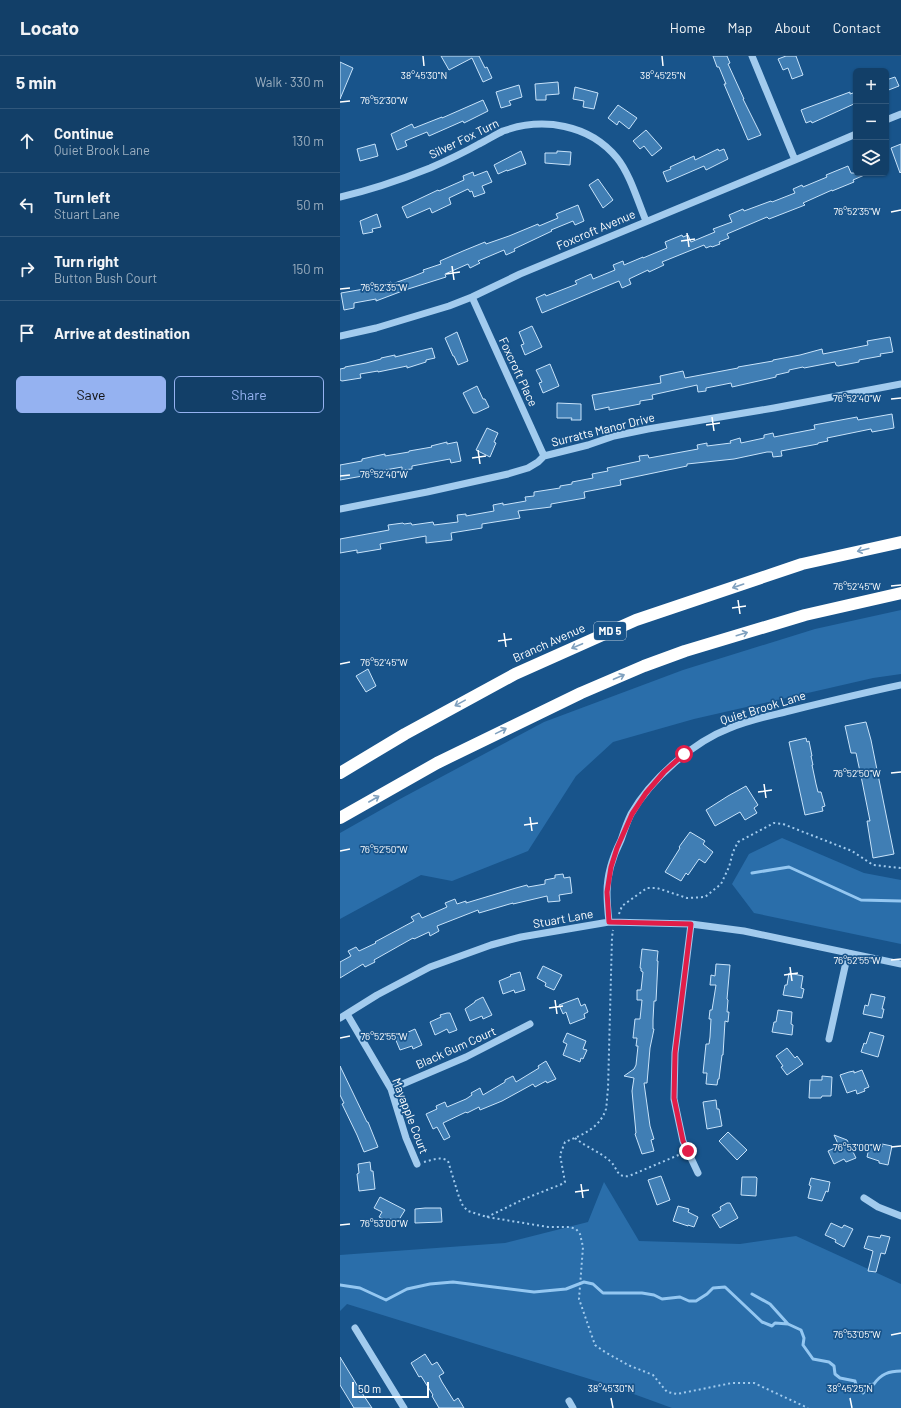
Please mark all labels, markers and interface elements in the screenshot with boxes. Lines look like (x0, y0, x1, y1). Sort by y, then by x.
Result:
text: Locato (20, 16, 79, 39)
text: Home (670, 19, 706, 36)
text: Map (728, 19, 752, 36)
text: About (774, 19, 811, 36)
text: Contact (833, 19, 881, 36)
map controls (853, 68, 889, 176)
button: + (853, 68, 889, 104)
text: 38°45'30"N (401, 69, 447, 81)
text: 38°45'25"N (640, 69, 686, 81)
text: 5 min (16, 72, 56, 92)
text: Walk · 330 m (255, 74, 324, 90)
text: 76°52'30"W (360, 94, 408, 106)
button: − (853, 104, 889, 140)
street label: Silver Fox Turn (426, 115, 501, 161)
text: Continue (54, 124, 114, 142)
icon: ahead (16, 130, 38, 152)
text: 130 m (292, 133, 324, 149)
button: layers (853, 140, 889, 176)
text: Quiet Brook Lane (54, 142, 150, 158)
text: Turn left (54, 188, 110, 206)
icon: left (16, 194, 38, 216)
text: 50 m (297, 197, 324, 213)
text: 76°52'35"W (833, 205, 881, 217)
text: Stuart Lane (54, 206, 120, 222)
street label: Foxcroft Avenue (554, 206, 637, 252)
text: Turn right (54, 252, 119, 270)
icon: right (16, 258, 38, 280)
text: 150 m (292, 261, 324, 277)
text: Button Bush Court (54, 270, 157, 286)
text: 76°52'35"W (360, 281, 408, 293)
icon: arrive (16, 322, 38, 344)
text: Arrive at destination (54, 324, 190, 342)
street label: Foxcroft Place (497, 335, 541, 408)
button: Save (16, 376, 166, 413)
button: Share (174, 376, 324, 413)
text: 76°52'40"W (833, 392, 881, 404)
street label: Surratts Manor Drive (549, 409, 656, 449)
text: 76°52'40"W (360, 468, 408, 480)
one-way arrow (857, 547, 870, 555)
text: 76°52'45"W (833, 580, 881, 592)
one-way arrow (732, 582, 744, 590)
street label: Branch Avenue (510, 620, 587, 664)
road number: MD 5 (594, 622, 626, 640)
one-way arrow (735, 630, 748, 637)
one-way arrow (571, 642, 583, 650)
text: 76°52'45"W (360, 656, 408, 668)
one-way arrow (613, 673, 625, 680)
street label: Quiet Brook Lane (718, 687, 807, 727)
one-way arrow (454, 699, 466, 707)
one-way arrow (495, 727, 507, 734)
route start (675, 745, 693, 763)
text: 76°52'50"W (833, 767, 881, 779)
one-way arrow (368, 794, 380, 802)
text: 76°52'50"W (360, 843, 408, 855)
street label: Stuart Lane (532, 906, 594, 930)
text: 76°52'55"W (833, 954, 881, 966)
street label: Black Gum Court (413, 1023, 498, 1071)
text: 76°52'55"W (360, 1030, 408, 1042)
street label: Mayapple Court (390, 1076, 432, 1156)
text: 76°53'00"W (833, 1141, 881, 1153)
route end (679, 1142, 697, 1160)
text: 76°53'00"W (360, 1217, 408, 1229)
text: 76°53'05"W (833, 1328, 881, 1340)
scale bar (352, 1380, 429, 1399)
text: 50 m (358, 1382, 381, 1395)
text: 38°45'30"N (588, 1382, 634, 1394)
text: 38°45'25"N (827, 1382, 873, 1394)

